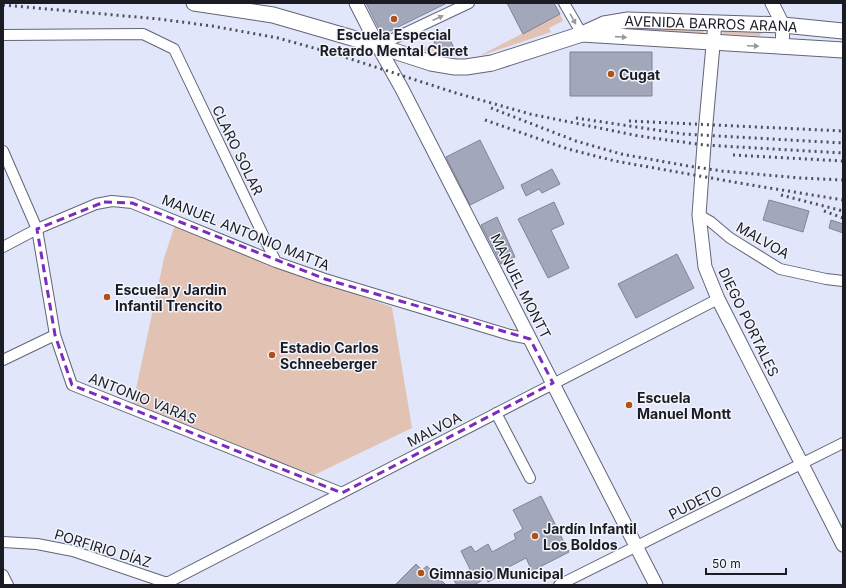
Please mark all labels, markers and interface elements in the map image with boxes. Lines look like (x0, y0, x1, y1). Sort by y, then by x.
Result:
street label: AVENIDA BARROS ARANA (624, 11, 799, 35)
one-way arrow (570, 13, 576, 25)
marker: Escuela Especial Retardo Mental Claret (389, 14, 399, 24)
one-way arrow (433, 15, 444, 21)
place label: Escuela Especial Retardo Mental Claret (320, 26, 468, 59)
one-way arrow (615, 34, 627, 41)
one-way arrow (747, 42, 759, 49)
place label: Cugat (619, 66, 660, 83)
marker: Cugat (606, 69, 616, 79)
street label: CLARO SOLAR (209, 102, 267, 198)
street label: MANUEL ANTONIO MATTA (160, 190, 333, 274)
street label: MALVOA (733, 218, 793, 262)
street label: MANUEL MONTT (487, 231, 555, 341)
street label: DIEGO PORTALES (715, 265, 783, 379)
place label: Escuela y Jardin Infantil Trencito (115, 281, 227, 314)
marker: Escuela y Jardin Infantil Trencito (102, 292, 112, 302)
place label: Estadio Carlos Schneeberger (280, 339, 379, 372)
marker: Estadio Carlos Schneeberger (267, 350, 277, 360)
street label: ANTONIO VARAS (87, 369, 199, 427)
place label: Escuela Manuel Montt (637, 389, 731, 422)
marker: Escuela Manuel Montt (624, 400, 634, 410)
street label: MALVOA (404, 408, 464, 450)
street label: PUDETO (666, 481, 724, 523)
place label: Jardín Infantil Los Boldos (543, 520, 637, 553)
street label: PORFIRIO DÍAZ (52, 525, 154, 571)
marker: Jardín Infantil Los Boldos (530, 531, 540, 541)
scale bar (706, 550, 786, 576)
text: 50 m (712, 556, 741, 571)
place label: Gimnasio Municipal (429, 565, 564, 582)
marker: Gimnasio Municipal (416, 568, 426, 578)

